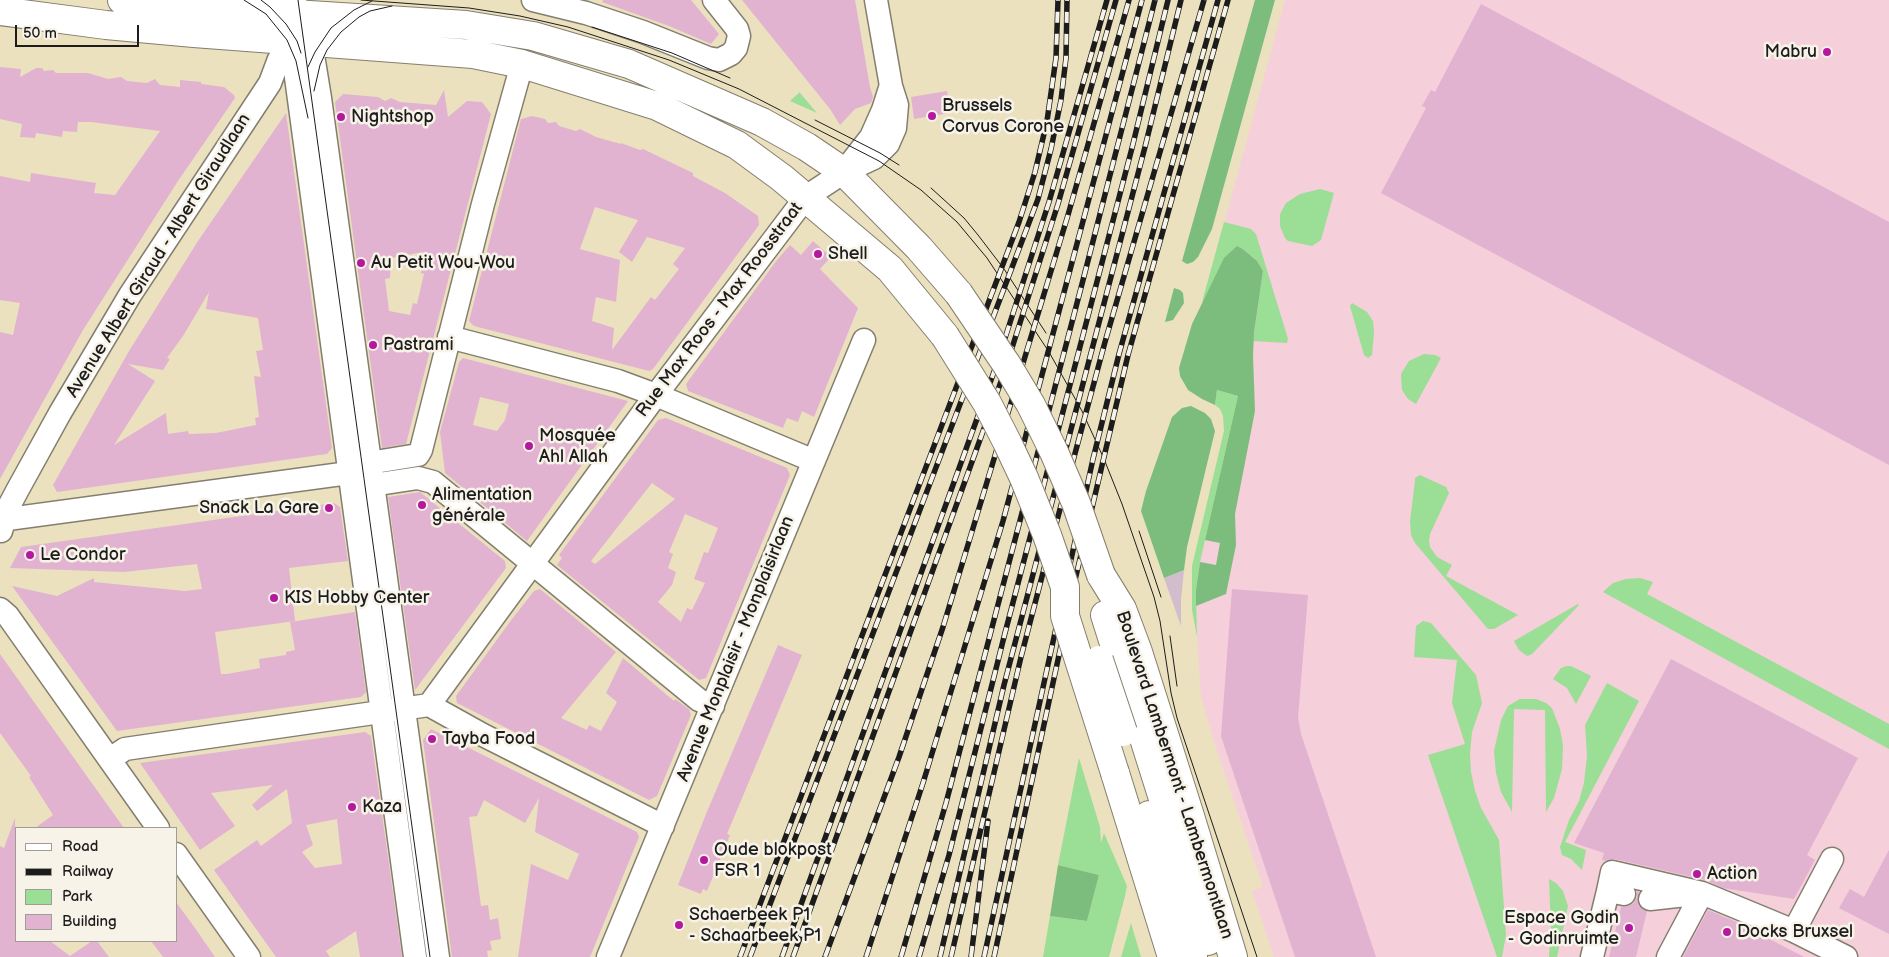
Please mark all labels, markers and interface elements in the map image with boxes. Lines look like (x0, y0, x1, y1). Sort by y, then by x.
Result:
scale bar (18, 15, 141, 47)
text: 50 m (23, 24, 57, 43)
place label: Mabru (1765, 41, 1817, 63)
marker: Mabru (1821, 46, 1833, 58)
place label: Brussels Corvus Corone (942, 95, 1064, 138)
place label: Nightshop (351, 106, 434, 128)
street label: Avenue Albert Giraud - Albert Giraudlaan (62, 110, 256, 402)
marker: Brussels Corvus Corone (926, 110, 938, 122)
marker: Nightshop (335, 111, 347, 123)
street label: Rue Max Roos - Max Roosstraat (632, 198, 808, 422)
place label: Shell (828, 243, 868, 265)
marker: Shell (812, 248, 824, 260)
place label: Au Petit Wou-Wou (371, 252, 515, 274)
marker: Au Petit Wou-Wou (355, 257, 367, 269)
place label: Pastrami (383, 334, 454, 356)
marker: Pastrami (367, 339, 379, 351)
place label: Mosquée Ahl Allah (539, 425, 616, 468)
marker: Mosquée Ahl Allah (523, 440, 535, 452)
place label: Alimentation générale (432, 484, 532, 526)
place label: Snack La Gare (199, 497, 319, 519)
marker: Alimentation générale (416, 499, 428, 511)
marker: Snack La Gare (323, 502, 335, 514)
street label: Avenue Monplaisir - Monplaisirlaan (673, 513, 799, 785)
place label: Le Condor (40, 544, 126, 566)
marker: Le Condor (24, 549, 36, 561)
place label: KIS Hobby Center (284, 587, 429, 609)
marker: KIS Hobby Center (268, 592, 280, 604)
street label: Boulevard Lambermont - Lambermontlaan (1111, 608, 1237, 942)
place label: Tayba Food (442, 728, 535, 750)
marker: Tayba Food (426, 733, 438, 745)
place label: Kaza (362, 796, 402, 818)
marker: Kaza (346, 801, 358, 813)
legend (15, 827, 178, 942)
text: Road (62, 837, 98, 856)
place label: Oude blokpost FSR 1 (714, 839, 832, 882)
marker: Oude blokpost FSR 1 (698, 854, 710, 866)
text: Railway (62, 862, 113, 881)
place label: Action (1707, 863, 1757, 885)
marker: Action (1691, 868, 1703, 880)
text: Park (62, 887, 92, 906)
place label: Schaerbeek P1 - Schaarbeek P1 (689, 904, 821, 946)
place label: Espace Godin - Godinruimte (1504, 907, 1619, 950)
text: Building (62, 912, 117, 931)
marker: Schaerbeek P1 - Schaarbeek P1 (673, 919, 685, 931)
place label: Docks Bruxsel (1737, 921, 1853, 943)
marker: Espace Godin - Godinruimte (1623, 922, 1635, 934)
marker: Docks Bruxsel (1721, 926, 1733, 938)

